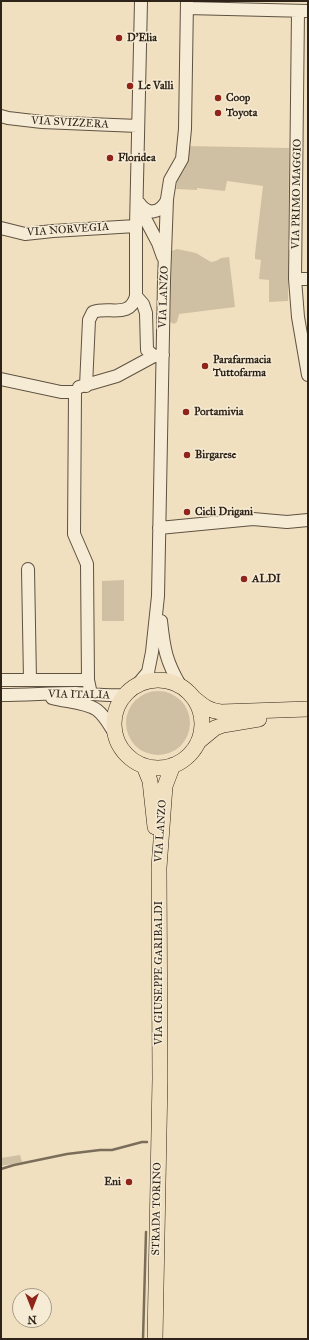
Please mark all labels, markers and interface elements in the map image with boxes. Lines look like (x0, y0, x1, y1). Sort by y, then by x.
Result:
place label: D'Elia (127, 31, 157, 45)
marker: D'Elia (114, 33, 124, 43)
place label: Le Valli (138, 79, 173, 93)
marker: Le Valli (125, 81, 135, 91)
place label: Coop (226, 91, 250, 105)
marker: Coop (213, 93, 223, 103)
place label: Toyota (226, 106, 257, 120)
marker: Toyota (213, 108, 223, 118)
street label: VIA SVIZZERA (31, 114, 109, 132)
street label: VIA PRIMO MAGGIO (289, 139, 305, 249)
place label: Floridea (118, 151, 156, 165)
marker: Floridea (105, 153, 115, 163)
street label: VIA NORVEGIA (26, 221, 110, 239)
street label: VIA LANZO (156, 266, 172, 328)
place label: Parafarmacia Tuttofarma (213, 353, 271, 379)
marker: Parafarmacia Tuttofarma (200, 361, 210, 371)
place label: Portamivia (194, 405, 243, 419)
marker: Portamivia (181, 407, 191, 417)
place label: Birgarese (195, 448, 236, 462)
marker: Birgarese (182, 450, 192, 460)
place label: Cicli Drigani (195, 505, 253, 519)
marker: Cicli Drigani (182, 507, 192, 517)
place label: ALDI (252, 572, 281, 586)
marker: ALDI (239, 574, 249, 584)
street label: VIA ITALIA (48, 688, 110, 702)
street label: VIA LANZO (152, 799, 170, 863)
street label: VIA GIUSEPPE GARIBALDI (152, 901, 166, 1045)
street label: STRADA TORINO (150, 1162, 164, 1256)
place label: Eni (104, 1175, 121, 1189)
marker: Eni (124, 1177, 134, 1187)
north arrow (12, 1288, 52, 1328)
text: N (27, 1313, 37, 1326)

